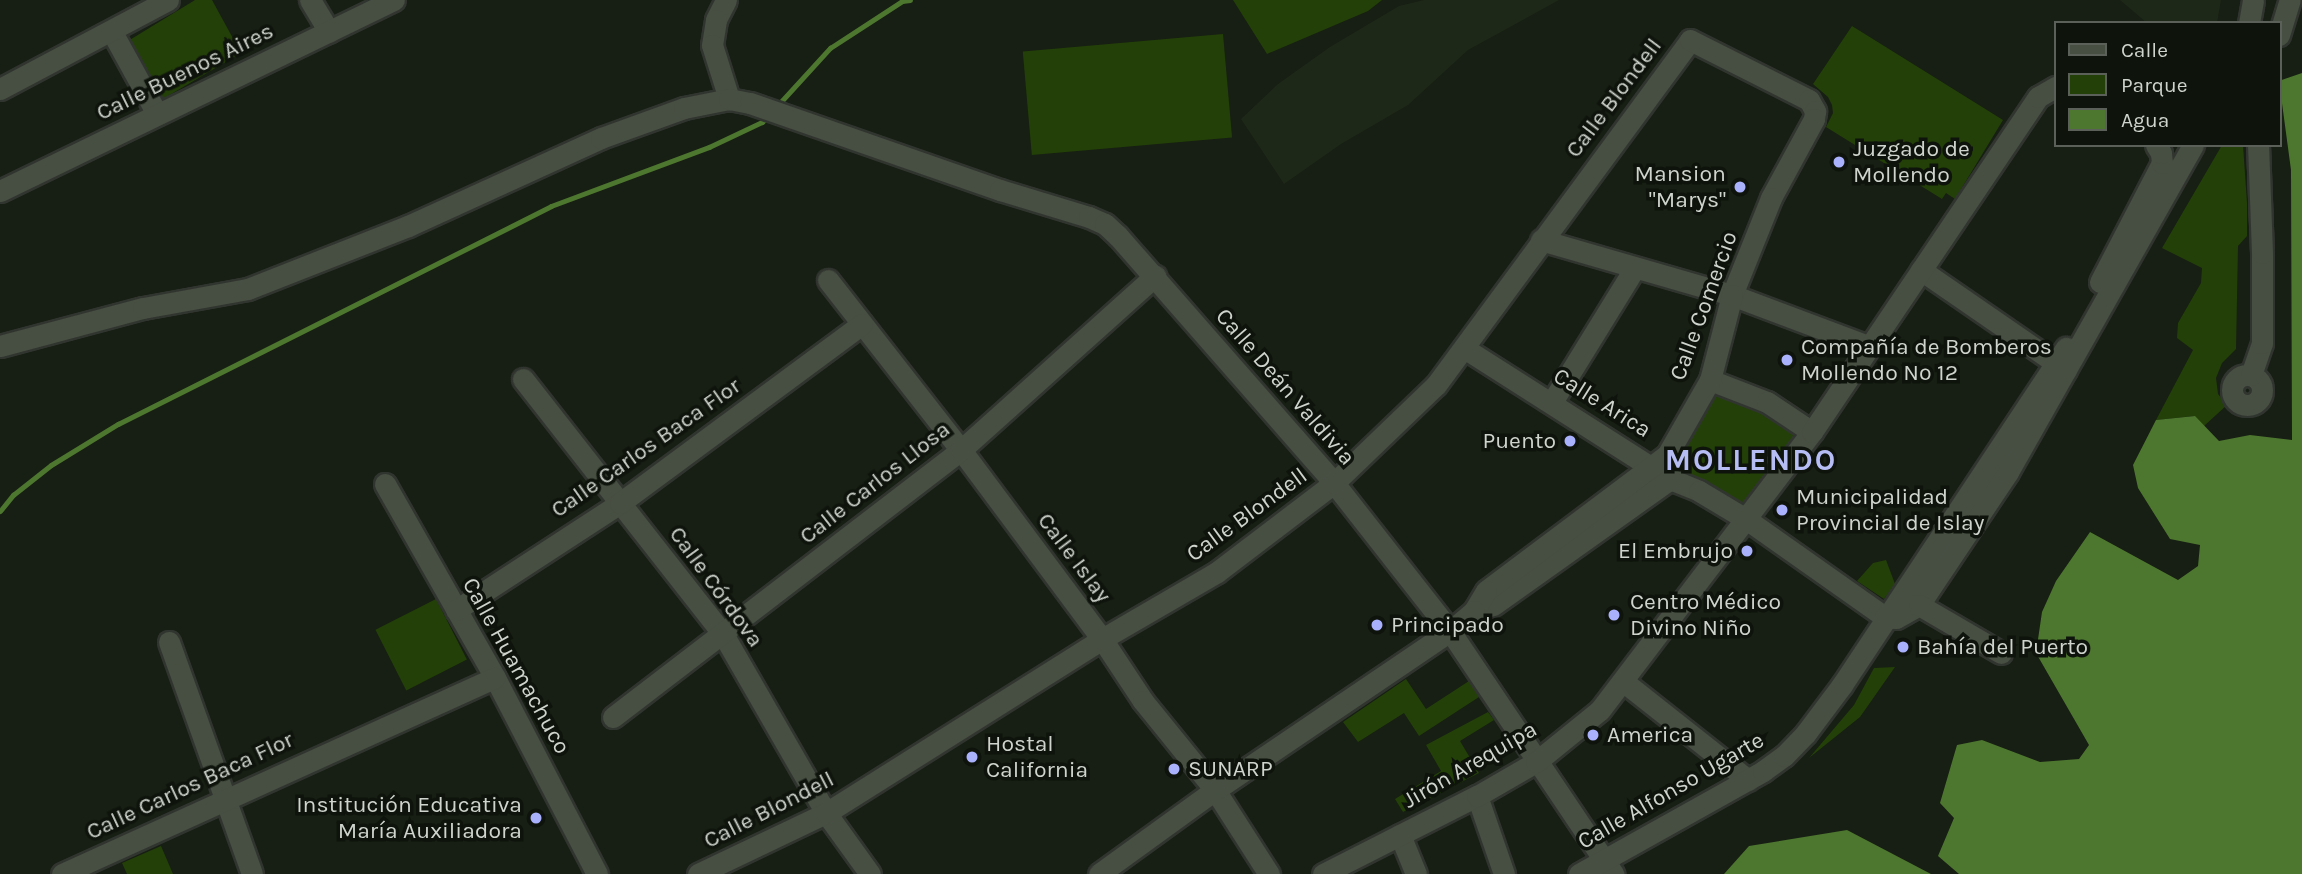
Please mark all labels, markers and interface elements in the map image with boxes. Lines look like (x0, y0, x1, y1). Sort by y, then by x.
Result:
street label: Calle Buenos Aires (92, 17, 278, 127)
legend (2054, 21, 2281, 147)
street label: Calle Blondell (1560, 33, 1668, 163)
text: Calle (2121, 38, 2168, 62)
text: Parque (2121, 73, 2188, 97)
text: Agua (2121, 108, 2169, 132)
place label: Juzgado de Mollendo (1853, 135, 1970, 189)
marker: Juzgado de Mollendo (1831, 154, 1847, 170)
place label: Mansion "Marys" (1635, 160, 1726, 214)
marker: Mansion "Marys" (1732, 179, 1748, 195)
street label: Calle Comercio (1664, 228, 1744, 384)
street label: Calle Deán Valdivia (1209, 303, 1361, 471)
place label: Compañía de Bomberos Mollendo Nº 12 (1801, 333, 2052, 387)
marker: Compañía de Bomberos Mollendo Nº 12 (1779, 352, 1795, 368)
street label: Calle Arica (1548, 362, 1656, 444)
street label: Calle Carlos Baca Flor (546, 372, 746, 524)
street label: Calle Carlos Llosa (794, 416, 956, 550)
place label: Puento (1482, 427, 1556, 455)
marker: Puento (1562, 433, 1578, 449)
district label: MOLLENDO (1666, 442, 1836, 478)
street label: Calle Blondell (1181, 462, 1313, 568)
place label: Municipalidad Provincial de Islay (1796, 483, 1984, 537)
marker: Municipalidad Provincial de Islay (1774, 502, 1790, 518)
street label: Calle Islay (1031, 508, 1117, 608)
street label: Calle Córdova (663, 521, 769, 653)
place label: El Embrujo (1618, 537, 1733, 565)
marker: El Embrujo (1739, 543, 1755, 559)
street label: Calle Huamachuco (456, 573, 576, 759)
place label: Centro Médico Divino Niño (1630, 588, 1781, 642)
marker: Centro Médico Divino Niño (1604, 605, 1624, 625)
place label: Principado (1391, 611, 1504, 639)
marker: Principado (1369, 617, 1385, 633)
place label: Bahía del Puerto (1917, 633, 2088, 661)
marker: Bahía del Puerto (1895, 639, 1911, 655)
street label: Jirón Arequipa (1398, 716, 1542, 814)
place label: America (1607, 721, 1693, 749)
street label: Calle Carlos Baca Flor (82, 726, 298, 846)
street label: Calle Alfonso Ugarte (1573, 726, 1769, 856)
marker: America (1585, 727, 1601, 743)
place label: Hostal California (986, 730, 1088, 784)
marker: Hostal California (964, 749, 980, 765)
place label: SUNARP (1188, 755, 1273, 783)
marker: SUNARP (1166, 761, 1182, 777)
street label: Calle Blondell (699, 765, 839, 855)
place label: Institución Educativa María Auxiliadora (296, 791, 522, 845)
marker: Institución Educativa María Auxiliadora (528, 810, 544, 826)

